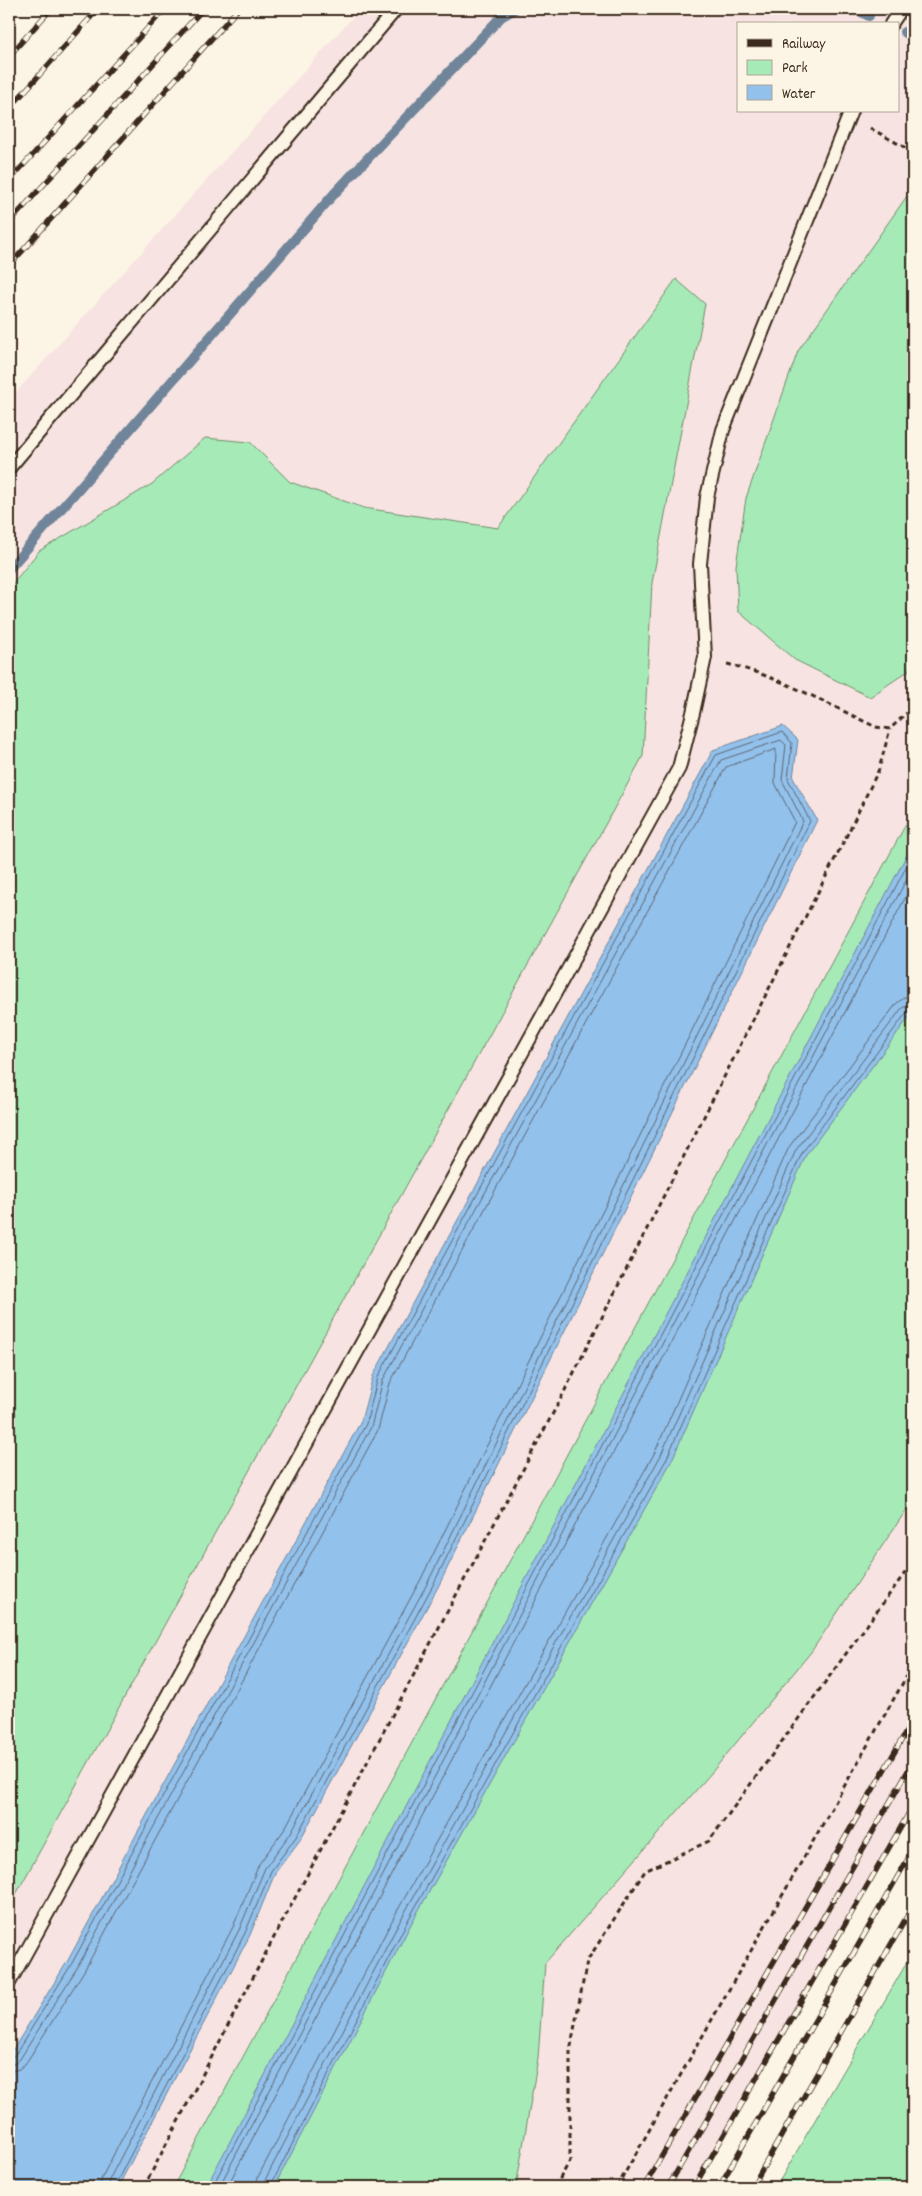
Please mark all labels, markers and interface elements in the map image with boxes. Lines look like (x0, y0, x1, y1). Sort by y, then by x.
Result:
legend (737, 22, 900, 112)
text: Railway (782, 34, 826, 56)
text: Park (782, 58, 808, 80)
text: Water (782, 84, 816, 106)

